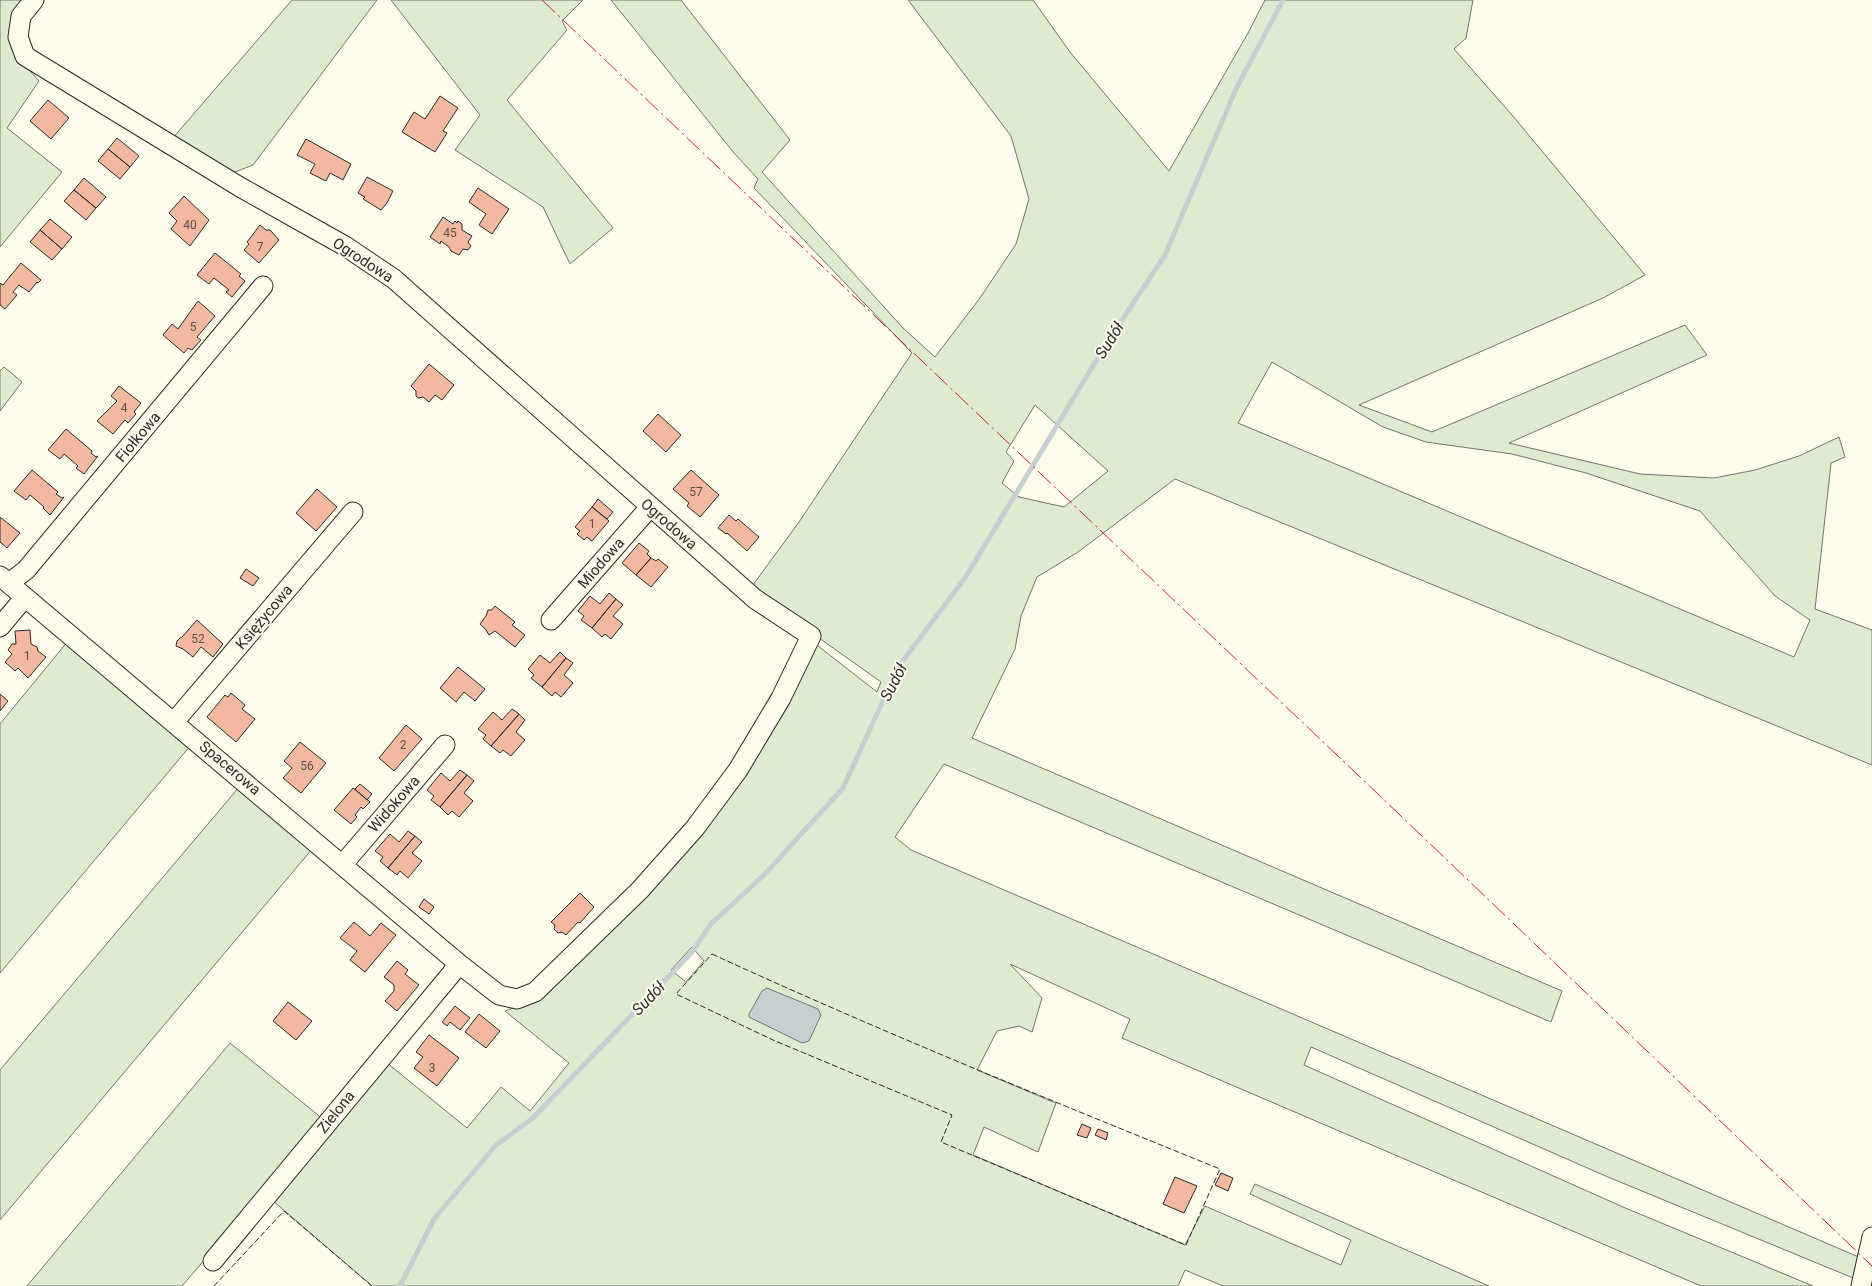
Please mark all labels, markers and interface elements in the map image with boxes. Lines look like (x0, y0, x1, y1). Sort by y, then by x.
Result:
house number: 40 (183, 218, 197, 232)
house number: 45 (443, 226, 457, 240)
street label: Ogrodowa (329, 234, 397, 286)
house number: 7 (257, 240, 264, 254)
water label: Sudół (1091, 318, 1128, 362)
house number: 5 (190, 320, 197, 334)
house number: 4 (121, 401, 128, 415)
street label: Fiołkowa (112, 408, 164, 466)
house number: 57 (689, 485, 703, 499)
street label: Ogrodowa (637, 495, 701, 553)
house number: 1 (589, 517, 595, 531)
street label: Miodowa (574, 534, 628, 592)
street label: Księżycowa (232, 581, 296, 653)
house number: 52 (191, 632, 205, 646)
house number: 1 (24, 649, 30, 663)
water label: Sudół (876, 660, 911, 704)
street label: Spacerowa (196, 737, 264, 799)
house number: 2 (400, 738, 407, 752)
house number: 56 (300, 759, 314, 773)
street label: Widokowa (364, 772, 424, 836)
water label: Sudół (628, 977, 669, 1019)
house number: 3 (429, 1061, 435, 1075)
street label: Zielona (314, 1087, 358, 1137)

